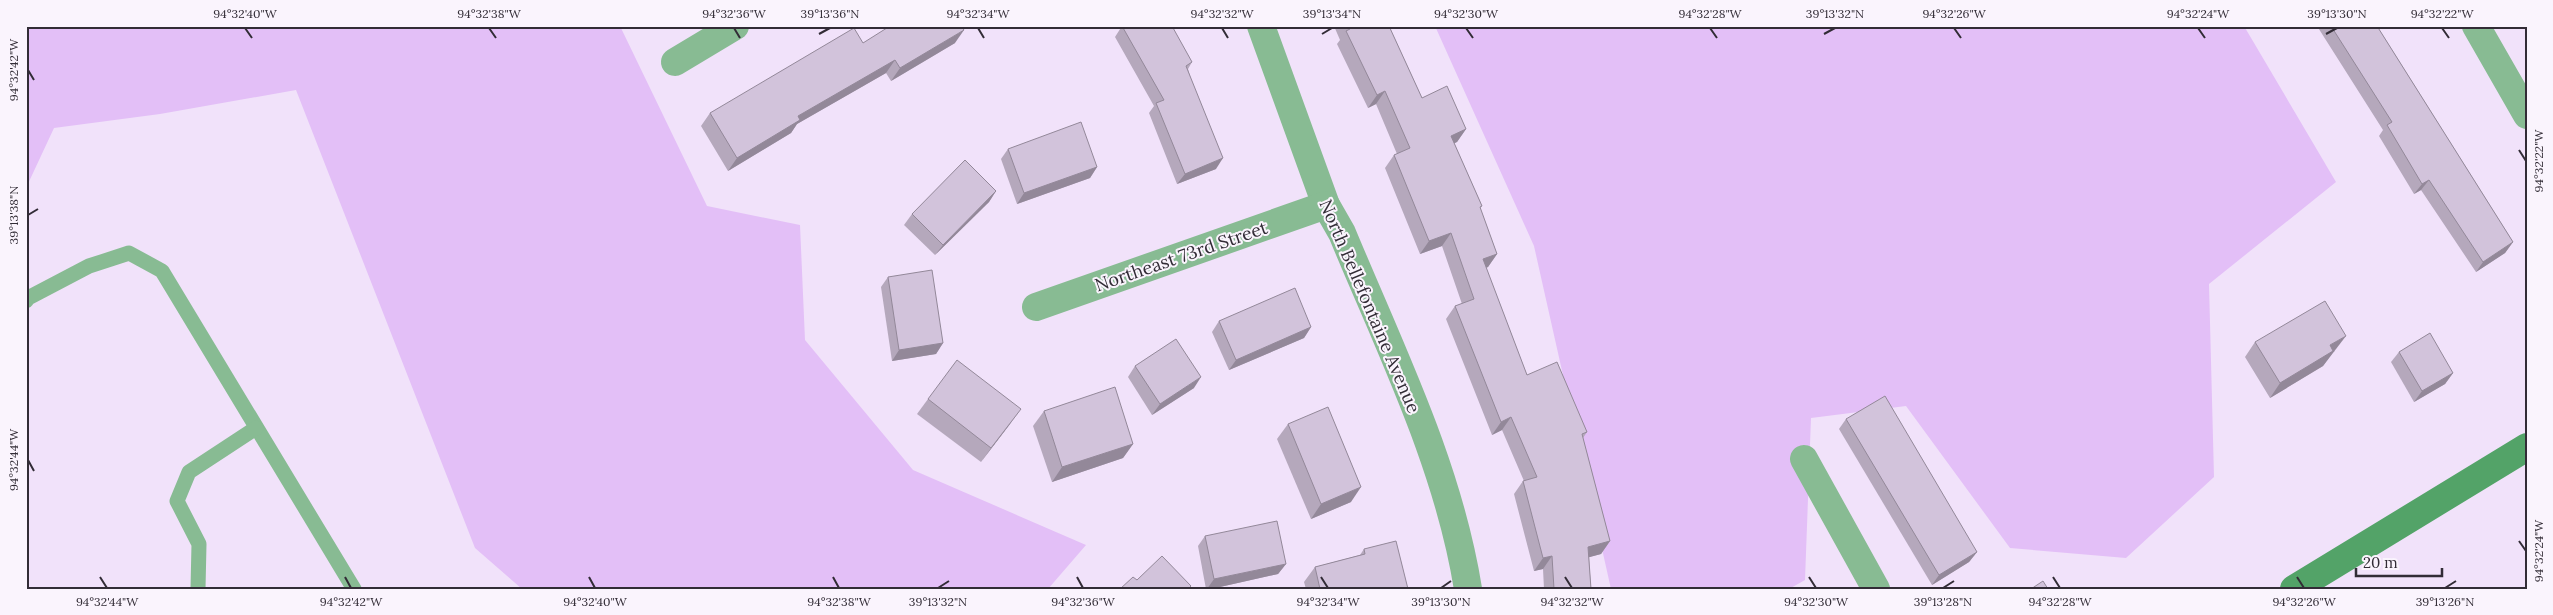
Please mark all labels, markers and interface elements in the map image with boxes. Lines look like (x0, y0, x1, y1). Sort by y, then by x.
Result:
text: 94°32'40"W (213, 6, 278, 21)
text: 94°32'38"W (457, 6, 522, 21)
text: 94°32'36"W (702, 6, 767, 21)
text: 39°13'36"N (801, 6, 859, 21)
text: 94°32'34"W (947, 6, 1011, 21)
text: 94°32'32"W (1191, 6, 1255, 21)
text: 39°13'34"N (1303, 6, 1361, 21)
text: 94°32'30"W (1434, 6, 1499, 21)
text: 94°32'28"W (1678, 6, 1743, 21)
text: 39°13'32"N (1806, 6, 1864, 21)
text: 94°32'26"W (1922, 6, 1987, 21)
text: 94°32'24"W (2167, 6, 2230, 21)
text: 39°13'30"N (2307, 6, 2367, 21)
text: 94°32'22"W (2411, 6, 2474, 21)
text: 94°32'42"W (6, 38, 21, 101)
text: 94°32'22"W (2531, 129, 2546, 192)
text: 39°13'38"N (6, 186, 21, 244)
street label: North Bellefontaine Avenue (1314, 196, 1426, 417)
street label: Northeast 73rd Street (1092, 216, 1270, 296)
text: 94°32'44"W (6, 428, 21, 491)
text: 94°32'24"W (2531, 519, 2546, 582)
scale bar (2356, 545, 2442, 577)
text: 20 m (2363, 553, 2398, 572)
text: 94°32'44"W (76, 594, 139, 609)
text: 94°32'42"W (320, 594, 383, 609)
text: 94°32'40"W (563, 594, 628, 609)
text: 94°32'38"W (807, 594, 872, 609)
text: 39°13'32"N (909, 594, 967, 609)
text: 94°32'36"W (1051, 594, 1116, 609)
text: 94°32'34"W (1297, 594, 1361, 609)
text: 39°13'30"N (1411, 594, 1471, 609)
text: 94°32'32"W (1541, 594, 1605, 609)
text: 94°32'30"W (1784, 594, 1849, 609)
text: 39°13'28"N (1914, 594, 1972, 609)
text: 94°32'28"W (2028, 594, 2093, 609)
text: 94°32'26"W (2272, 594, 2337, 609)
text: 39°13'26"N (2416, 594, 2474, 609)

